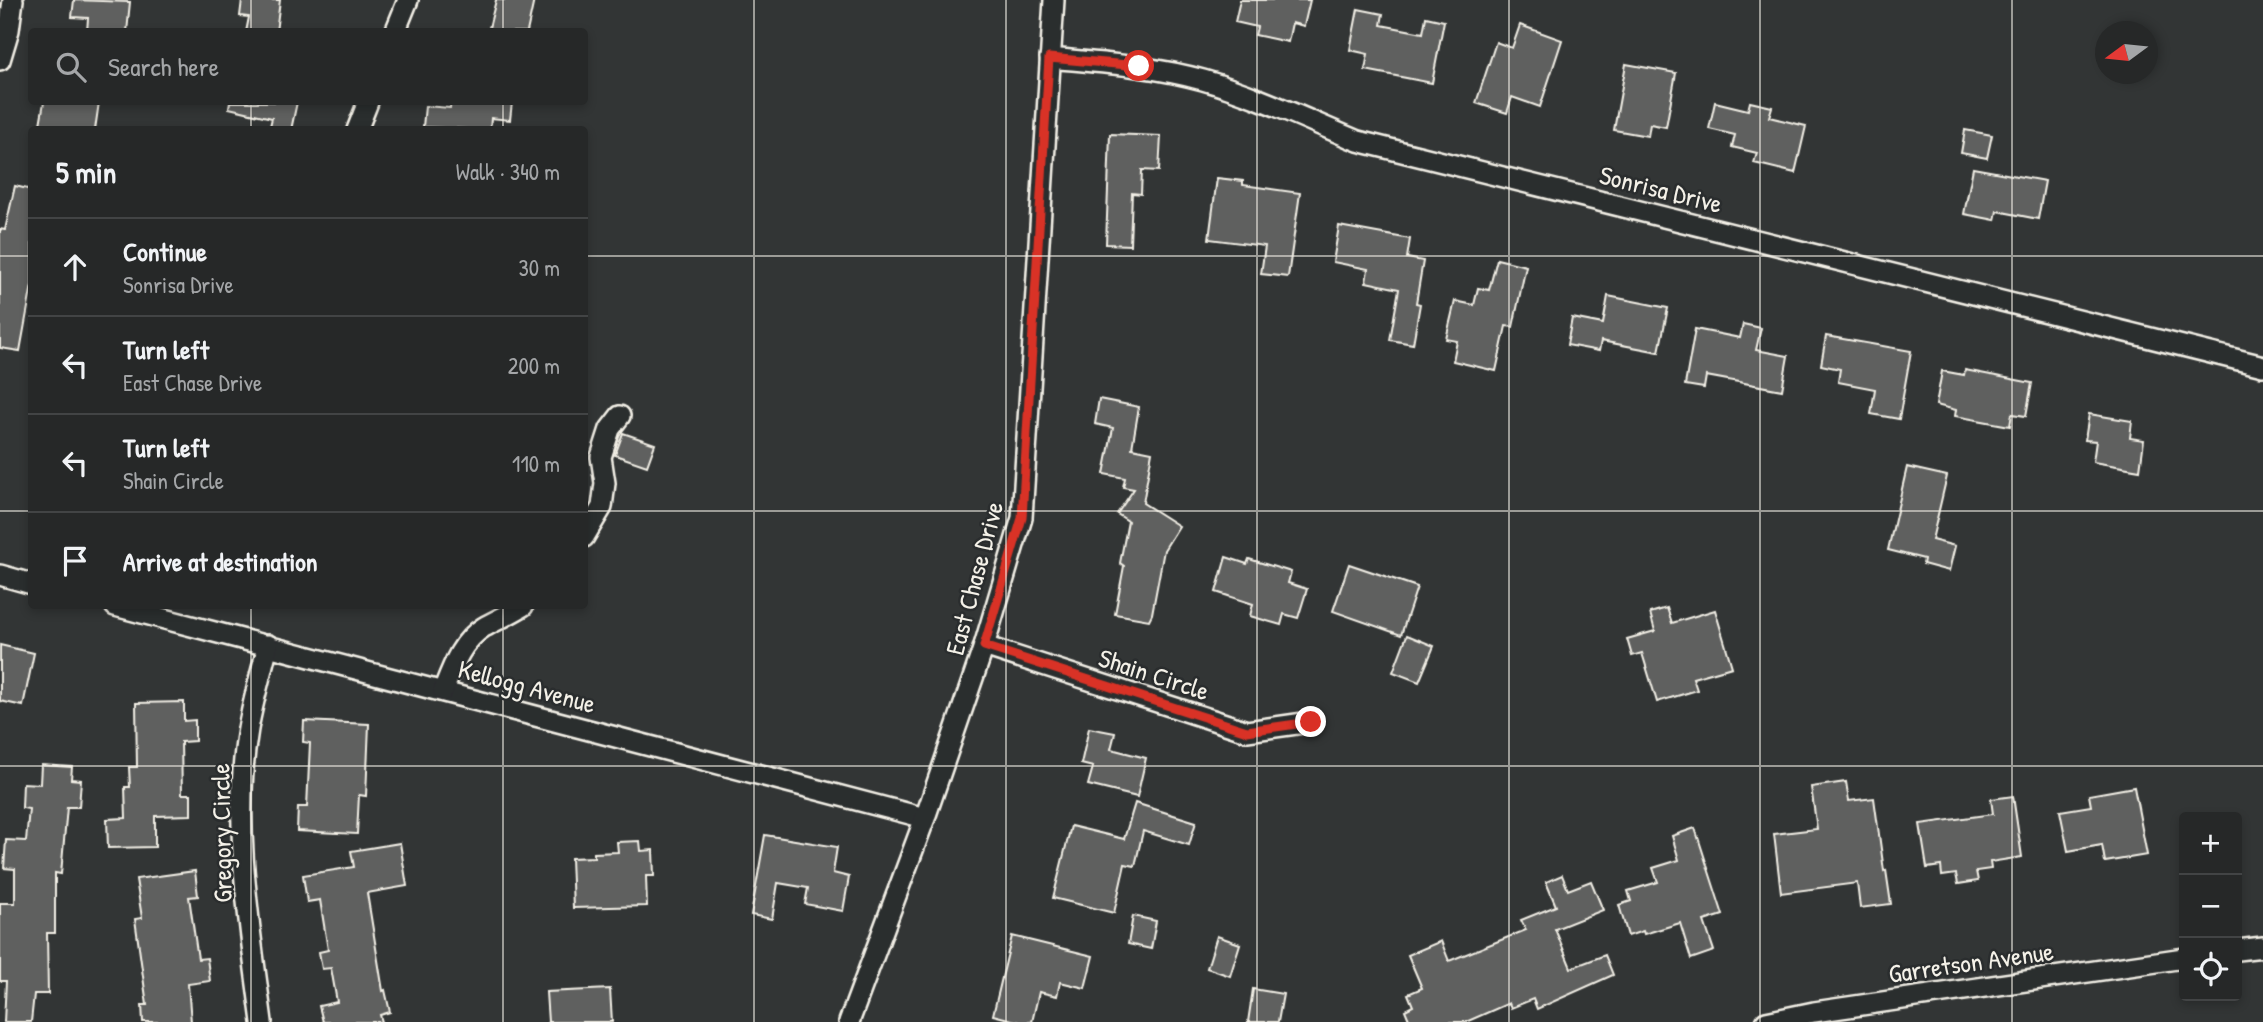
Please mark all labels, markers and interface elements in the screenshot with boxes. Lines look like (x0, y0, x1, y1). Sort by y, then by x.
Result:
north arrow (2095, 21, 2158, 84)
search box (28, 28, 588, 105)
icon: search (52, 48, 90, 86)
text: Search here (108, 49, 219, 84)
route start (1123, 50, 1154, 81)
text: 5 min (56, 152, 116, 192)
text: Walk · 340 m (456, 156, 560, 187)
street label: Sonrisa Drive (1596, 157, 1726, 221)
text: Continue (123, 234, 207, 269)
icon: ahead (56, 248, 94, 286)
text: 30 m (518, 252, 560, 283)
text: Sonrisa Drive (123, 269, 234, 300)
text: Turn left (123, 332, 209, 367)
icon: left (56, 346, 94, 384)
text: 200 m (508, 350, 560, 381)
text: East Chase Drive (123, 367, 262, 398)
text: Turn left (123, 430, 209, 465)
icon: left (56, 444, 94, 482)
text: 110 m (512, 448, 560, 479)
text: Shain Circle (123, 465, 224, 496)
street label: East Chase Drive (937, 498, 1011, 658)
icon: arrive (56, 542, 94, 580)
text: Arrive at destination (123, 544, 318, 579)
street label: Shain Circle (1094, 640, 1214, 708)
street label: Kellogg Avenue (455, 651, 599, 721)
route end (1295, 706, 1326, 737)
street label: Gregory Circle (202, 763, 240, 903)
map controls (2179, 812, 2242, 1001)
button: + (2179, 812, 2242, 875)
button: − (2179, 875, 2242, 938)
street label: Garretson Avenue (1886, 933, 2056, 991)
button: locate (2179, 938, 2242, 1001)

